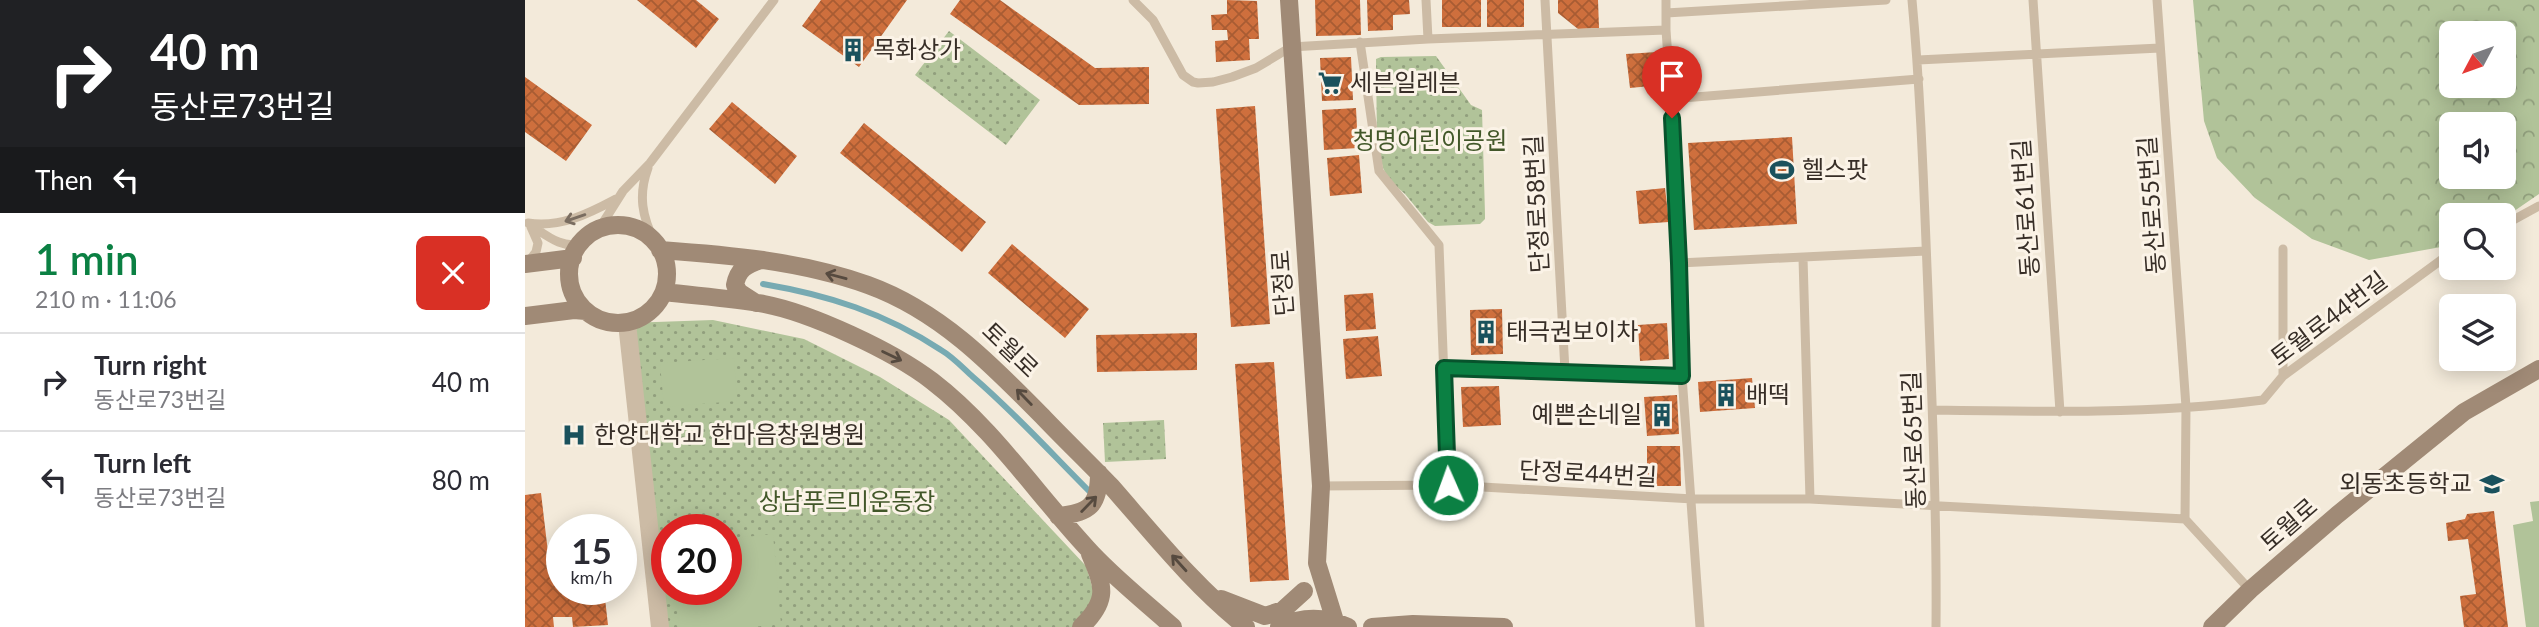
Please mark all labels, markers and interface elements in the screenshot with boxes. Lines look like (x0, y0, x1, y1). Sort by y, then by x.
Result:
north arrow (2439, 21, 2517, 98)
map controls (2439, 21, 2516, 371)
text: 40 m (150, 22, 260, 80)
icon: right (35, 28, 126, 119)
place label: 목화상가 (873, 34, 961, 63)
building icon: 목화상가 (839, 36, 867, 64)
pin (1642, 46, 1702, 118)
icon: arrive (1653, 57, 1691, 95)
place label: 세븐일레븐 (1350, 67, 1460, 96)
supermarket icon: 세븐일레븐 (1316, 69, 1344, 97)
text: 동산로73번길 (150, 86, 334, 125)
button: sound (2439, 112, 2516, 189)
park label: 청명어린이공원 (1353, 125, 1507, 154)
street label: 단정로58번길 (1517, 134, 1554, 274)
street label: 동산로55번길 (2131, 135, 2170, 275)
street label: 동산로61번길 (2005, 138, 2044, 278)
place label: 헬스팟 (1802, 154, 1868, 183)
sports icon: 헬스팟 (1768, 156, 1796, 184)
icon: left (107, 161, 145, 199)
text: Then (35, 164, 93, 196)
button: search (2439, 203, 2516, 280)
one-way arrow (564, 213, 586, 225)
text: 1 min (35, 234, 139, 284)
button: close (416, 236, 490, 310)
street label: 단정로 (1265, 249, 1298, 317)
street label: 토월로44번길 (2264, 265, 2392, 371)
one-way arrow (825, 269, 847, 282)
text: 210 m · 11:06 (35, 285, 177, 313)
button: layers (2439, 294, 2516, 371)
street label: 토월로 (977, 315, 1045, 382)
place label: 태극권보이차 (1506, 316, 1638, 345)
building icon: 태극권보이차 (1472, 318, 1500, 346)
text: Turn right (94, 349, 207, 381)
one-way arrow (881, 350, 902, 364)
icon: right (35, 363, 73, 401)
text: 40 m (432, 366, 490, 398)
street label: 동산로65번길 (1896, 370, 1929, 510)
place label: 배떡 (1746, 379, 1790, 408)
building icon: 배떡 (1712, 381, 1740, 409)
text: 동산로73번길 (94, 385, 226, 413)
one-way arrow (1015, 389, 1032, 406)
place label: 예쁜손네일 (1532, 399, 1642, 428)
building icon: 예쁜손네일 (1648, 401, 1676, 429)
place label: 한양대학교 한마음창원병원 (594, 419, 865, 448)
hospital icon: 한양대학교 한마음창원병원 (560, 421, 588, 449)
text: Turn left (94, 447, 191, 479)
position arrow (1411, 448, 1485, 522)
street label: 단정로44번길 (1518, 454, 1658, 491)
icon: left (35, 461, 73, 499)
text: 80 m (432, 464, 490, 496)
place label: 외동초등학교 (2340, 468, 2472, 497)
school or university icon: 외동초등학교 (2478, 470, 2506, 498)
text: 동산로73번길 (94, 483, 226, 511)
park label: 상남푸르미운동장 (759, 486, 935, 515)
street label: 토월로 (2254, 491, 2323, 557)
one-way arrow (1081, 495, 1097, 513)
speed limit sign: 20 (651, 514, 742, 605)
text: 15 (571, 529, 612, 571)
one-way arrow (1171, 555, 1187, 573)
text: km/h (570, 566, 613, 588)

